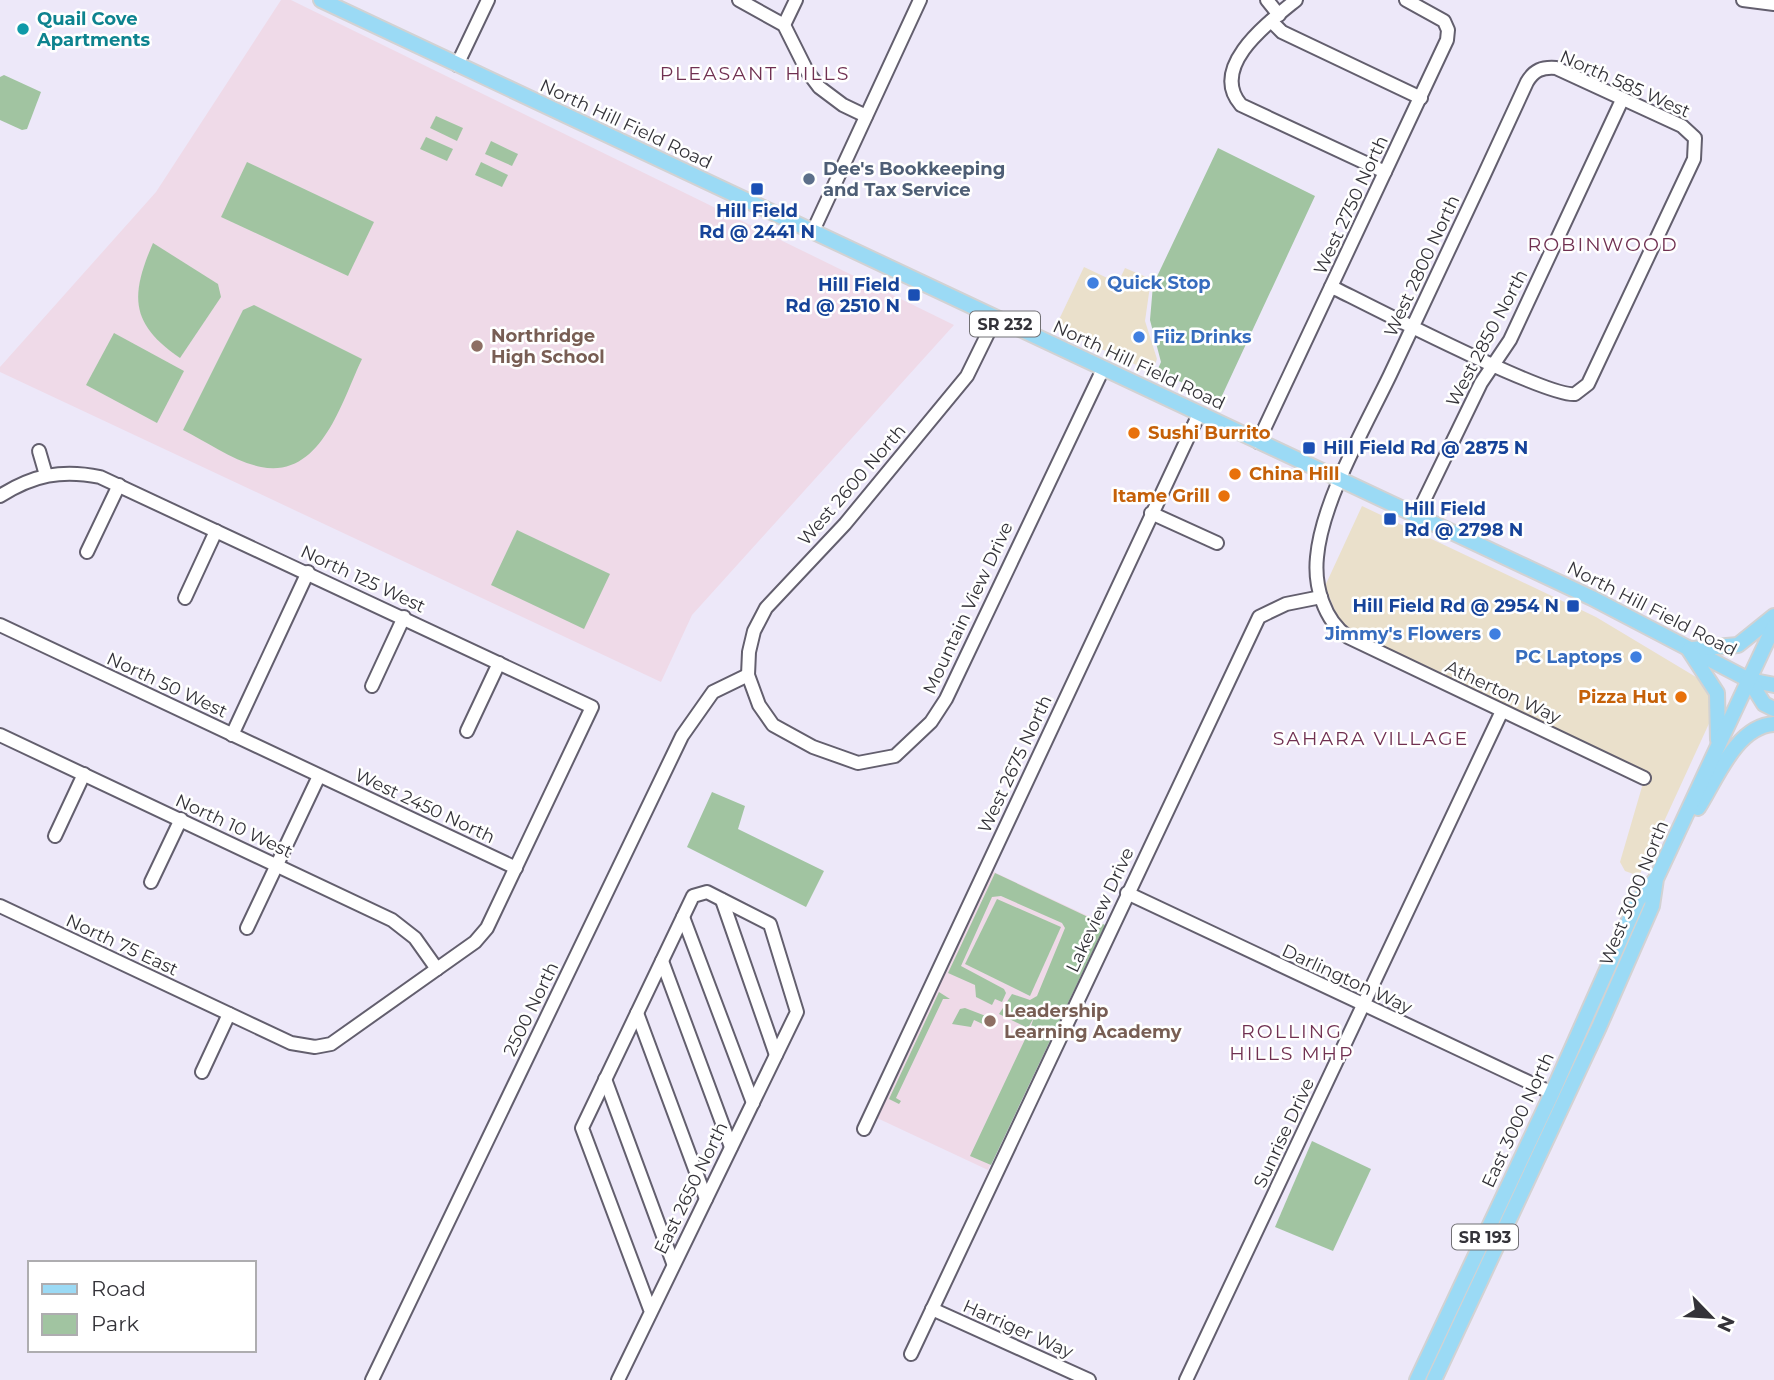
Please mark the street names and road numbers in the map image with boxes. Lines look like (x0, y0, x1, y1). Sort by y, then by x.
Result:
street label: North 585 West (1557, 45, 1693, 123)
street label: North Hill Field Road (536, 74, 716, 174)
street label: West 2750 North (1309, 132, 1393, 278)
street label: West 2800 North (1380, 192, 1464, 340)
street label: West 2850 North (1442, 266, 1532, 410)
road number: SR 232 (970, 312, 1040, 336)
street label: North Hill Field Road (1049, 315, 1229, 415)
street label: West 2600 North (793, 420, 911, 550)
street label: Mountain View Drive (918, 518, 1018, 698)
street label: North 125 West (297, 540, 429, 618)
street label: North Hill Field Road (1564, 557, 1740, 661)
street label: North 50 West (103, 647, 231, 723)
street label: Atherton Way (1442, 656, 1564, 728)
street label: West 2675 North (973, 691, 1057, 837)
street label: West 2450 North (351, 764, 499, 848)
street label: North 10 West (172, 789, 296, 863)
street label: West 3000 North (1595, 817, 1673, 969)
street label: Lakeview Drive (1061, 844, 1139, 976)
street label: North 75 East (62, 909, 182, 981)
street label: Darlington Way (1278, 939, 1416, 1019)
street label: 2500 North (499, 958, 563, 1060)
street label: East 3000 North (1477, 1049, 1559, 1191)
street label: Sunrise Drive (1249, 1074, 1319, 1191)
street label: East 2650 North (650, 1118, 732, 1258)
road number: SR 193 (1452, 1224, 1518, 1250)
street label: Harriger Way (959, 1295, 1077, 1363)

